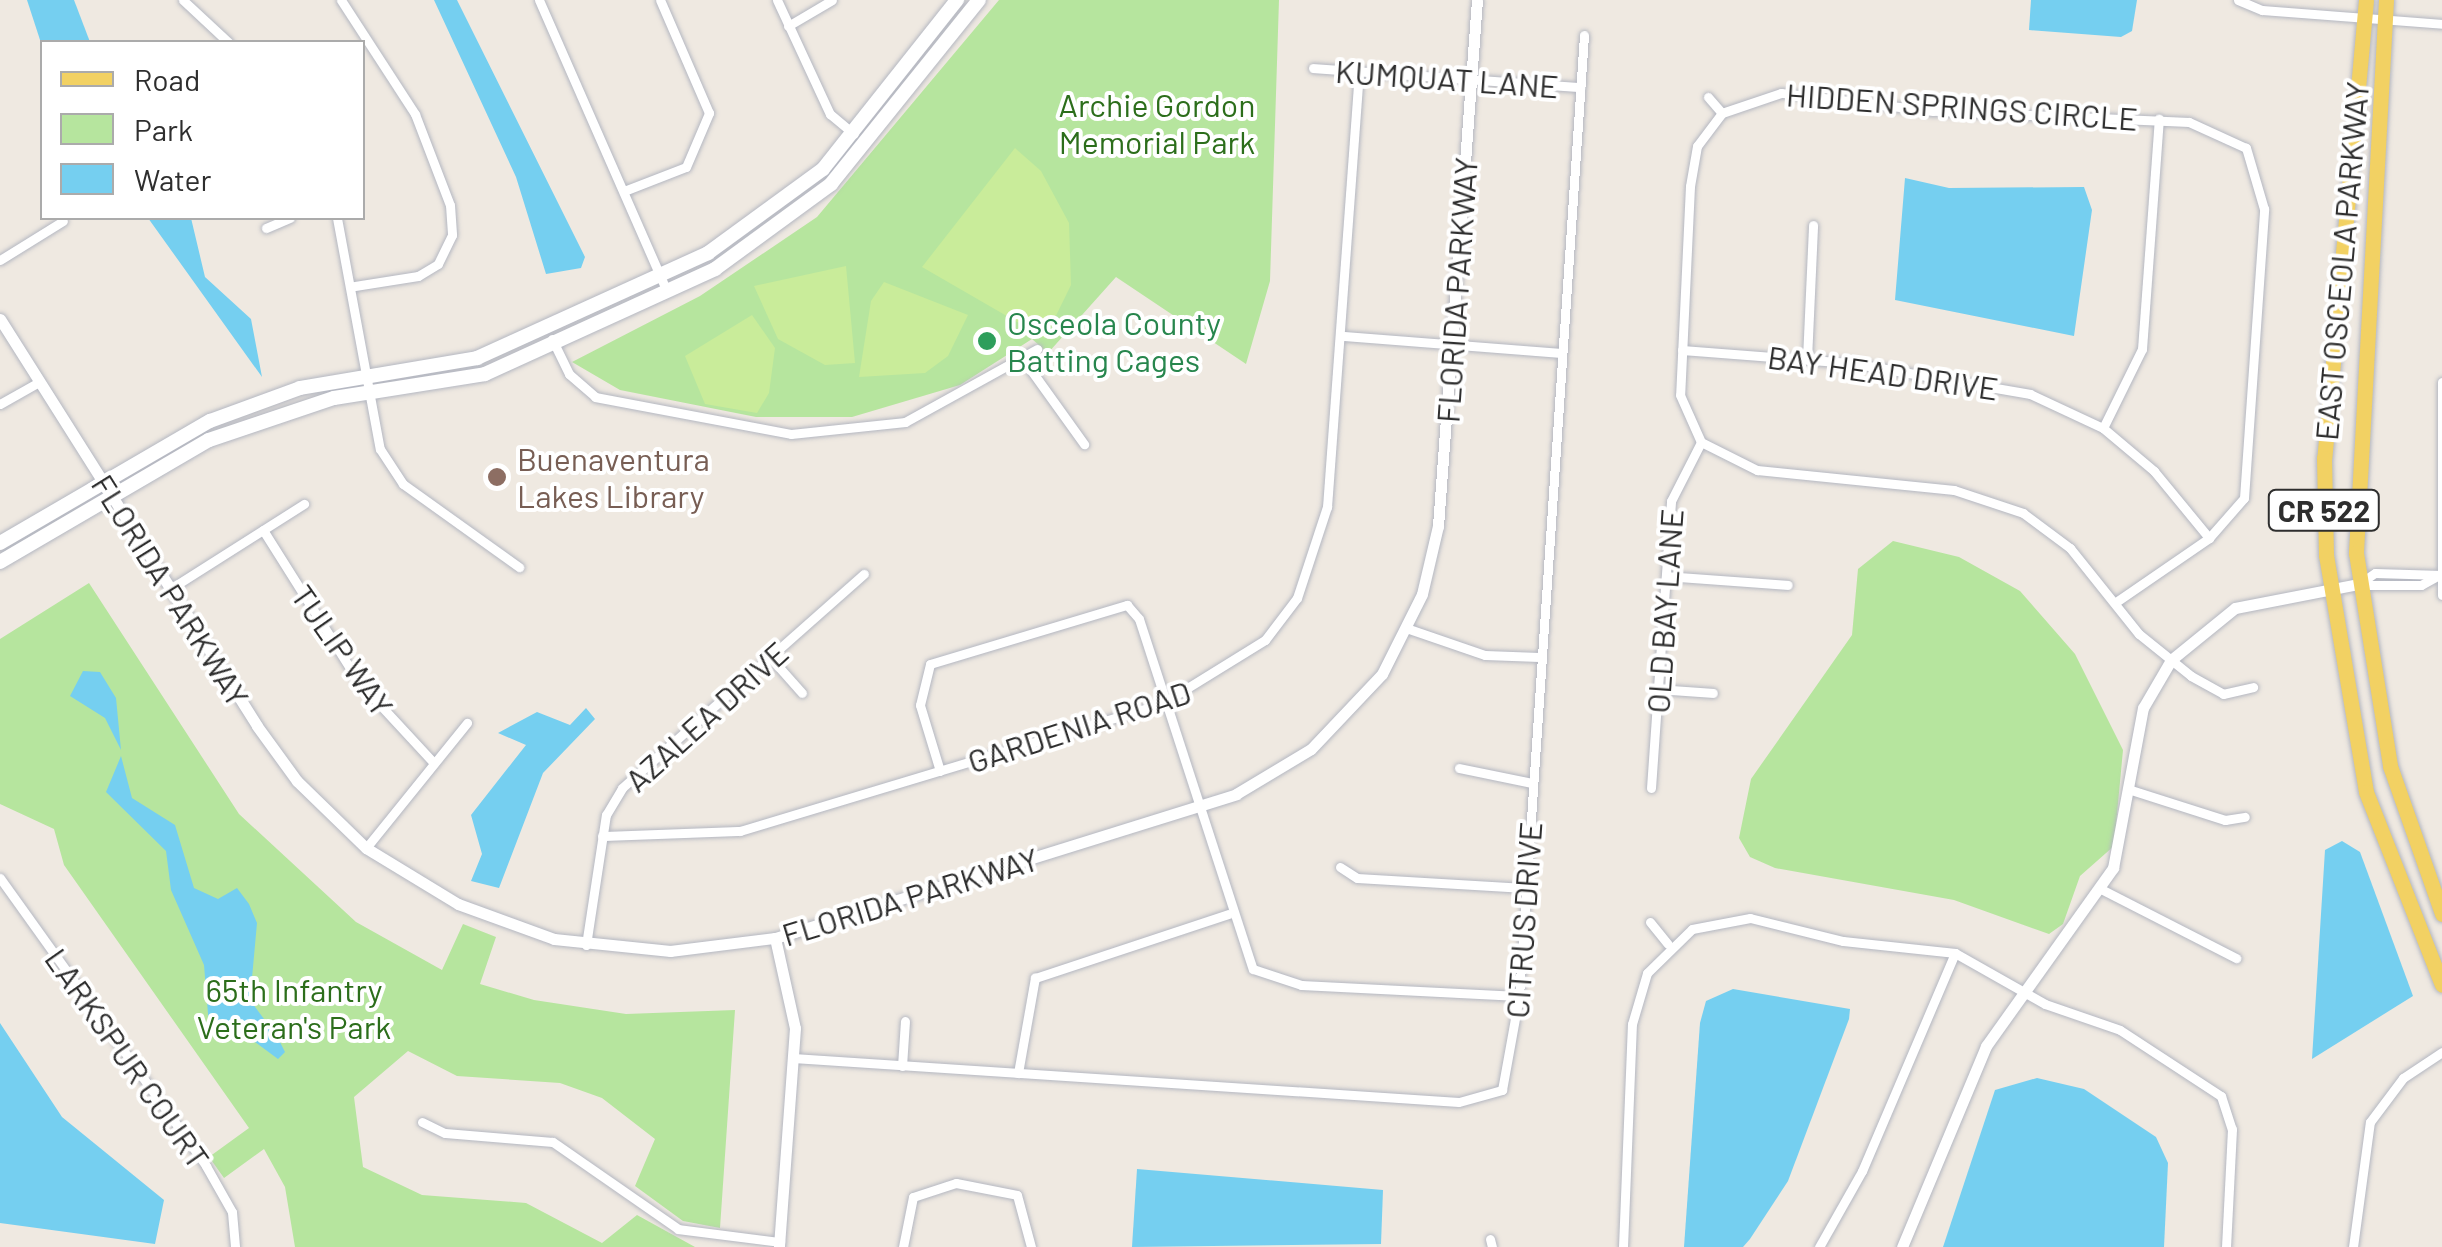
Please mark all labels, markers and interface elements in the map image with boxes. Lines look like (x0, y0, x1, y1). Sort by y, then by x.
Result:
legend (40, 40, 365, 220)
street label: KUMQUAT LANE (1334, 51, 1560, 105)
text: Road (134, 61, 200, 97)
street label: HIDDEN SPRINGS CIRCLE (1785, 75, 2139, 137)
street label: EAST OSCEOLA PARKWAY (2306, 80, 2376, 442)
park label: Archie Gordon Memorial Park (1058, 86, 1256, 161)
text: Park (134, 111, 193, 147)
street label: FLORIDA PARKWAY (1428, 156, 1484, 424)
text: Water (134, 161, 212, 197)
place label: Osceola County Batting Cages (1007, 304, 1221, 379)
marker: Osceola County Batting Cages (976, 330, 998, 352)
street label: BAY HEAD DRIVE (1765, 337, 2001, 407)
place label: Buenaventura Lakes Library (517, 440, 710, 515)
marker: Buenaventura Lakes Library (486, 466, 508, 488)
street label: FLORIDA PARKWAY (84, 467, 258, 713)
road number: CR 522 (2266, 485, 2382, 535)
street label: OLD BAY LANE (1638, 508, 1690, 714)
street label: TULIP WAY (284, 577, 402, 723)
street label: AZALEA DRIVE (617, 633, 795, 799)
street label: GARDENIA ROAD (963, 672, 1195, 780)
street label: CITRUS DRIVE (1497, 821, 1549, 1019)
street label: FLORIDA PARKWAY (777, 839, 1043, 953)
street label: LARKSPUR COURT (38, 941, 218, 1175)
park label: 65th Infantry Veteran's Park (197, 971, 391, 1046)

